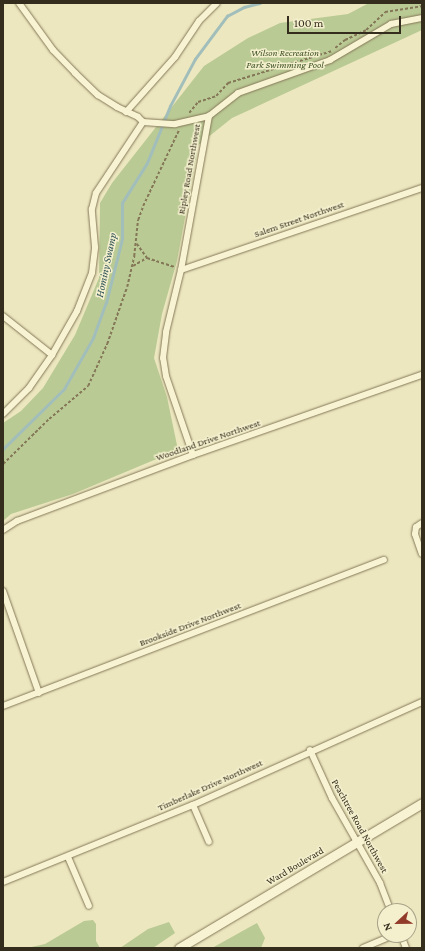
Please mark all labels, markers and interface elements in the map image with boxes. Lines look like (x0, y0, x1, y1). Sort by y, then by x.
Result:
scale bar (289, 8, 403, 34)
text: 100 m (294, 16, 323, 30)
park label: Wilson Recreation Park Swimming Pool (246, 46, 324, 70)
street label: Ripley Road Northwest (175, 123, 203, 215)
street label: Salem Street Northwest (253, 198, 345, 240)
water label: Hominy Swamp (93, 232, 119, 298)
street label: Woodland Drive Northwest (154, 416, 262, 464)
street label: Brookside Drive Northwest (138, 599, 242, 649)
street label: Timberlake Drive Northwest (156, 756, 264, 814)
street label: Peachtree Road Northwest (329, 777, 391, 875)
street label: Ward Boulevard (264, 844, 326, 888)
north arrow (377, 903, 417, 943)
text: N (380, 921, 394, 933)

